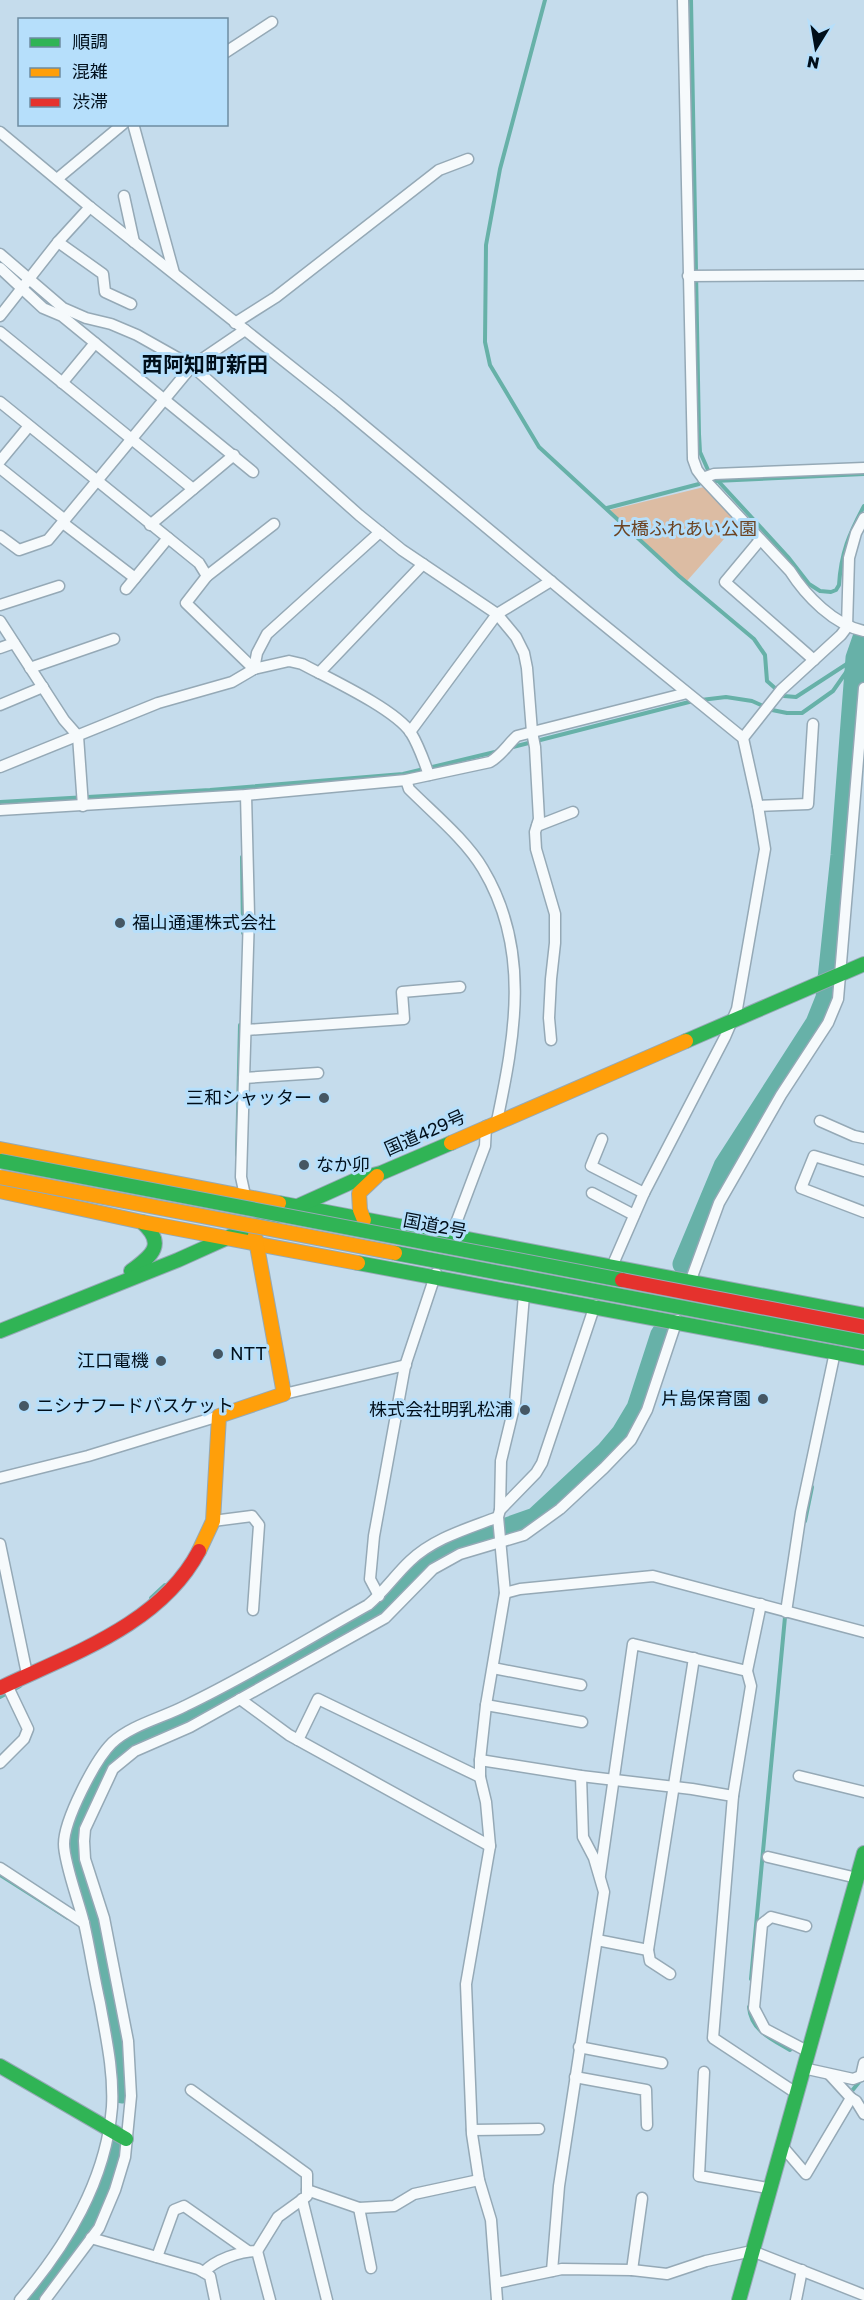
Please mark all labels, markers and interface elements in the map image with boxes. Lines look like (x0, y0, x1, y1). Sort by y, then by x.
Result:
legend (18, 18, 228, 126)
north arrow (786, 18, 846, 78)
text: 順調 (72, 30, 108, 52)
text: N (805, 52, 821, 74)
text: 混雑 (72, 60, 108, 82)
text: 渋滞 (72, 90, 108, 112)
district label: 西阿知町新田 (142, 351, 268, 377)
park label: 大橋ふれあい公園 (613, 517, 757, 539)
place label: 福山通運株式会社 (132, 911, 276, 933)
marker: 福山通運株式会社 (113, 916, 127, 930)
place label: 三和シャッター (186, 1086, 312, 1108)
marker: 三和シャッター (317, 1091, 331, 1105)
street label: 国道429号 (381, 1104, 468, 1160)
place label: なか卯 (316, 1153, 370, 1175)
marker: なか卯 (297, 1158, 311, 1172)
street label: 国道2号 (401, 1208, 469, 1242)
place label: NTT (230, 1342, 267, 1364)
marker: NTT (211, 1347, 225, 1361)
place label: 江口電機 (77, 1349, 149, 1371)
marker: 江口電機 (154, 1354, 168, 1368)
place label: 片島保育園 (661, 1387, 751, 1409)
marker: 片島保育園 (756, 1392, 770, 1406)
place label: ニシナフードバスケット (36, 1394, 234, 1416)
place label: 株式会社明乳松浦 (369, 1398, 513, 1420)
marker: ニシナフードバスケット (17, 1399, 31, 1413)
marker: 株式会社明乳松浦 (518, 1403, 532, 1417)

